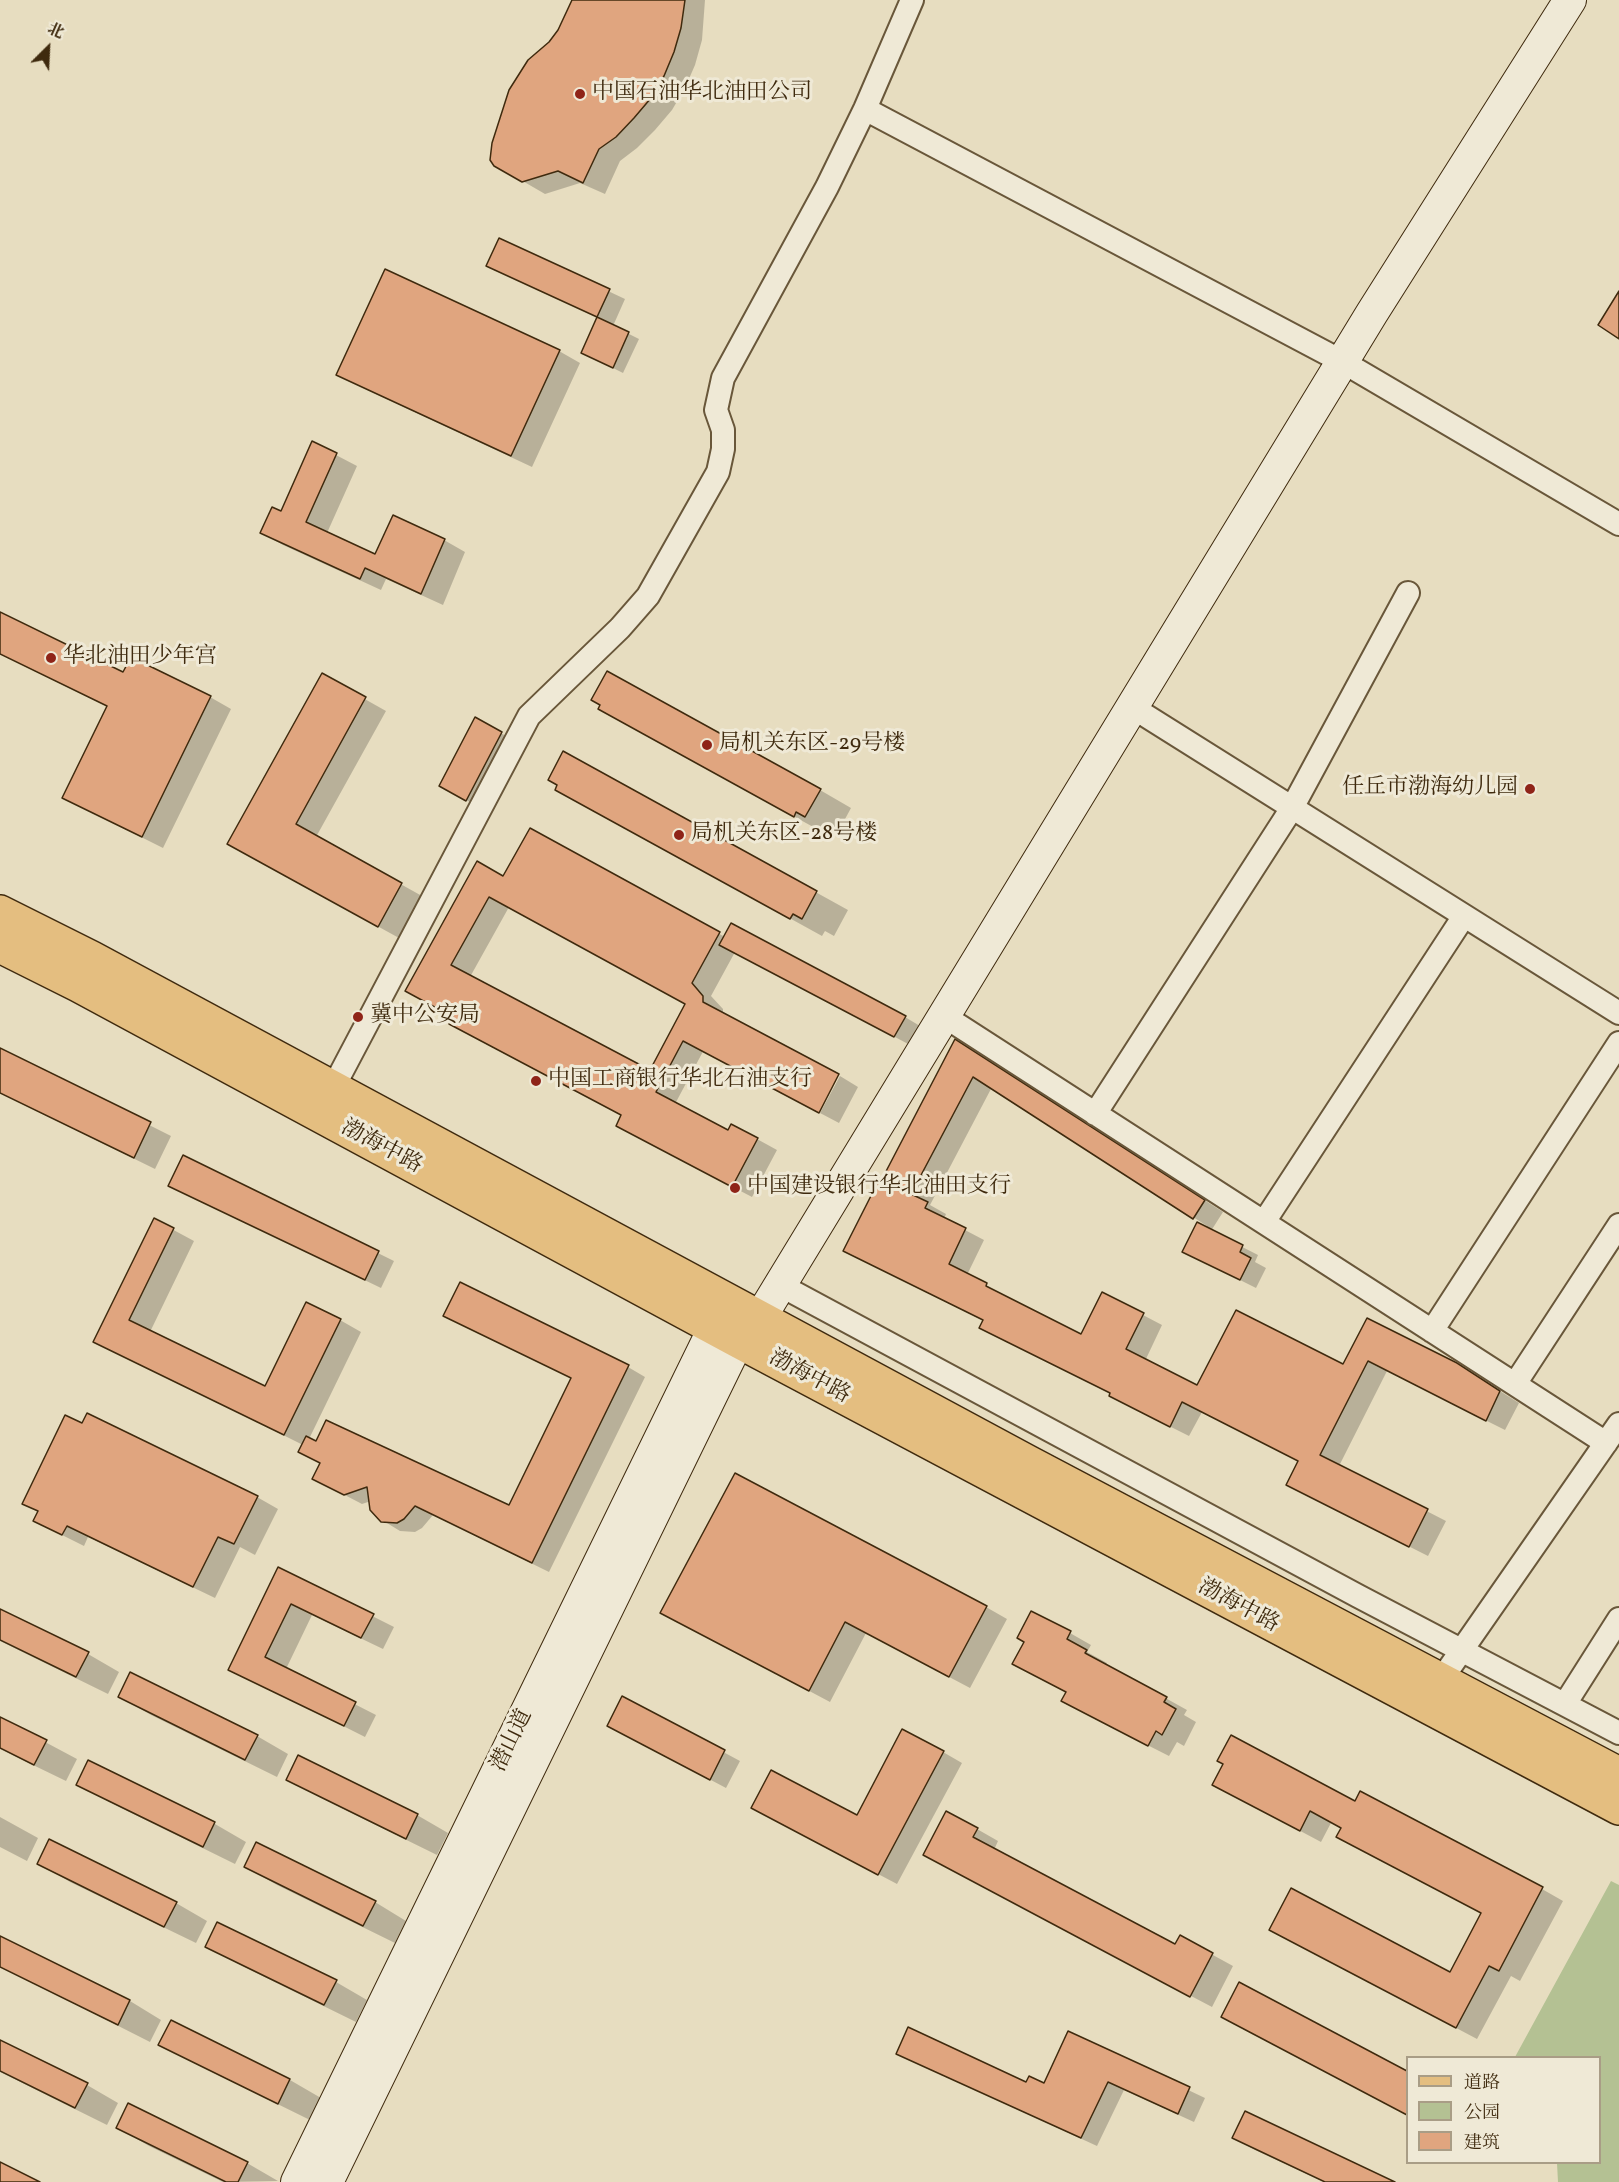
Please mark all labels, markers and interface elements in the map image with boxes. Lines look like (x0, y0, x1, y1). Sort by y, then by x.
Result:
north arrow (18, 18, 78, 78)
text: 北 (44, 18, 67, 45)
place label: 中国石油华北油田公司 (592, 81, 812, 107)
marker: 中国石油华北油田公司 (573, 87, 587, 101)
place label: 华北油田少年宫 (63, 645, 217, 671)
marker: 华北油田少年宫 (44, 651, 58, 665)
place label: 局机关东区-29号楼 (719, 732, 905, 758)
marker: 局机关东区-29号楼 (700, 738, 714, 752)
place label: 任丘市渤海幼儿园 (1342, 776, 1518, 802)
marker: 任丘市渤海幼儿园 (1523, 782, 1537, 796)
place label: 局机关东区-28号楼 (691, 822, 877, 848)
marker: 局机关东区-28号楼 (672, 828, 686, 842)
place label: 冀中公安局 (370, 1004, 480, 1030)
marker: 冀中公安局 (351, 1010, 365, 1024)
place label: 中国工商银行华北石油支行 (548, 1068, 812, 1094)
marker: 中国工商银行华北石油支行 (529, 1074, 543, 1088)
street label: 渤海中路 (336, 1116, 426, 1180)
place label: 中国建设银行华北油田支行 (747, 1175, 1011, 1201)
marker: 中国建设银行华北油田支行 (728, 1181, 742, 1195)
street label: 渤海中路 (764, 1346, 854, 1410)
street label: 渤海中路 (1193, 1575, 1283, 1639)
street label: 潜山道 (487, 1706, 539, 1776)
legend (1406, 2056, 1601, 2164)
text: 道路 (1464, 2071, 1500, 2096)
text: 公园 (1464, 2101, 1500, 2126)
text: 建筑 (1464, 2131, 1500, 2156)

